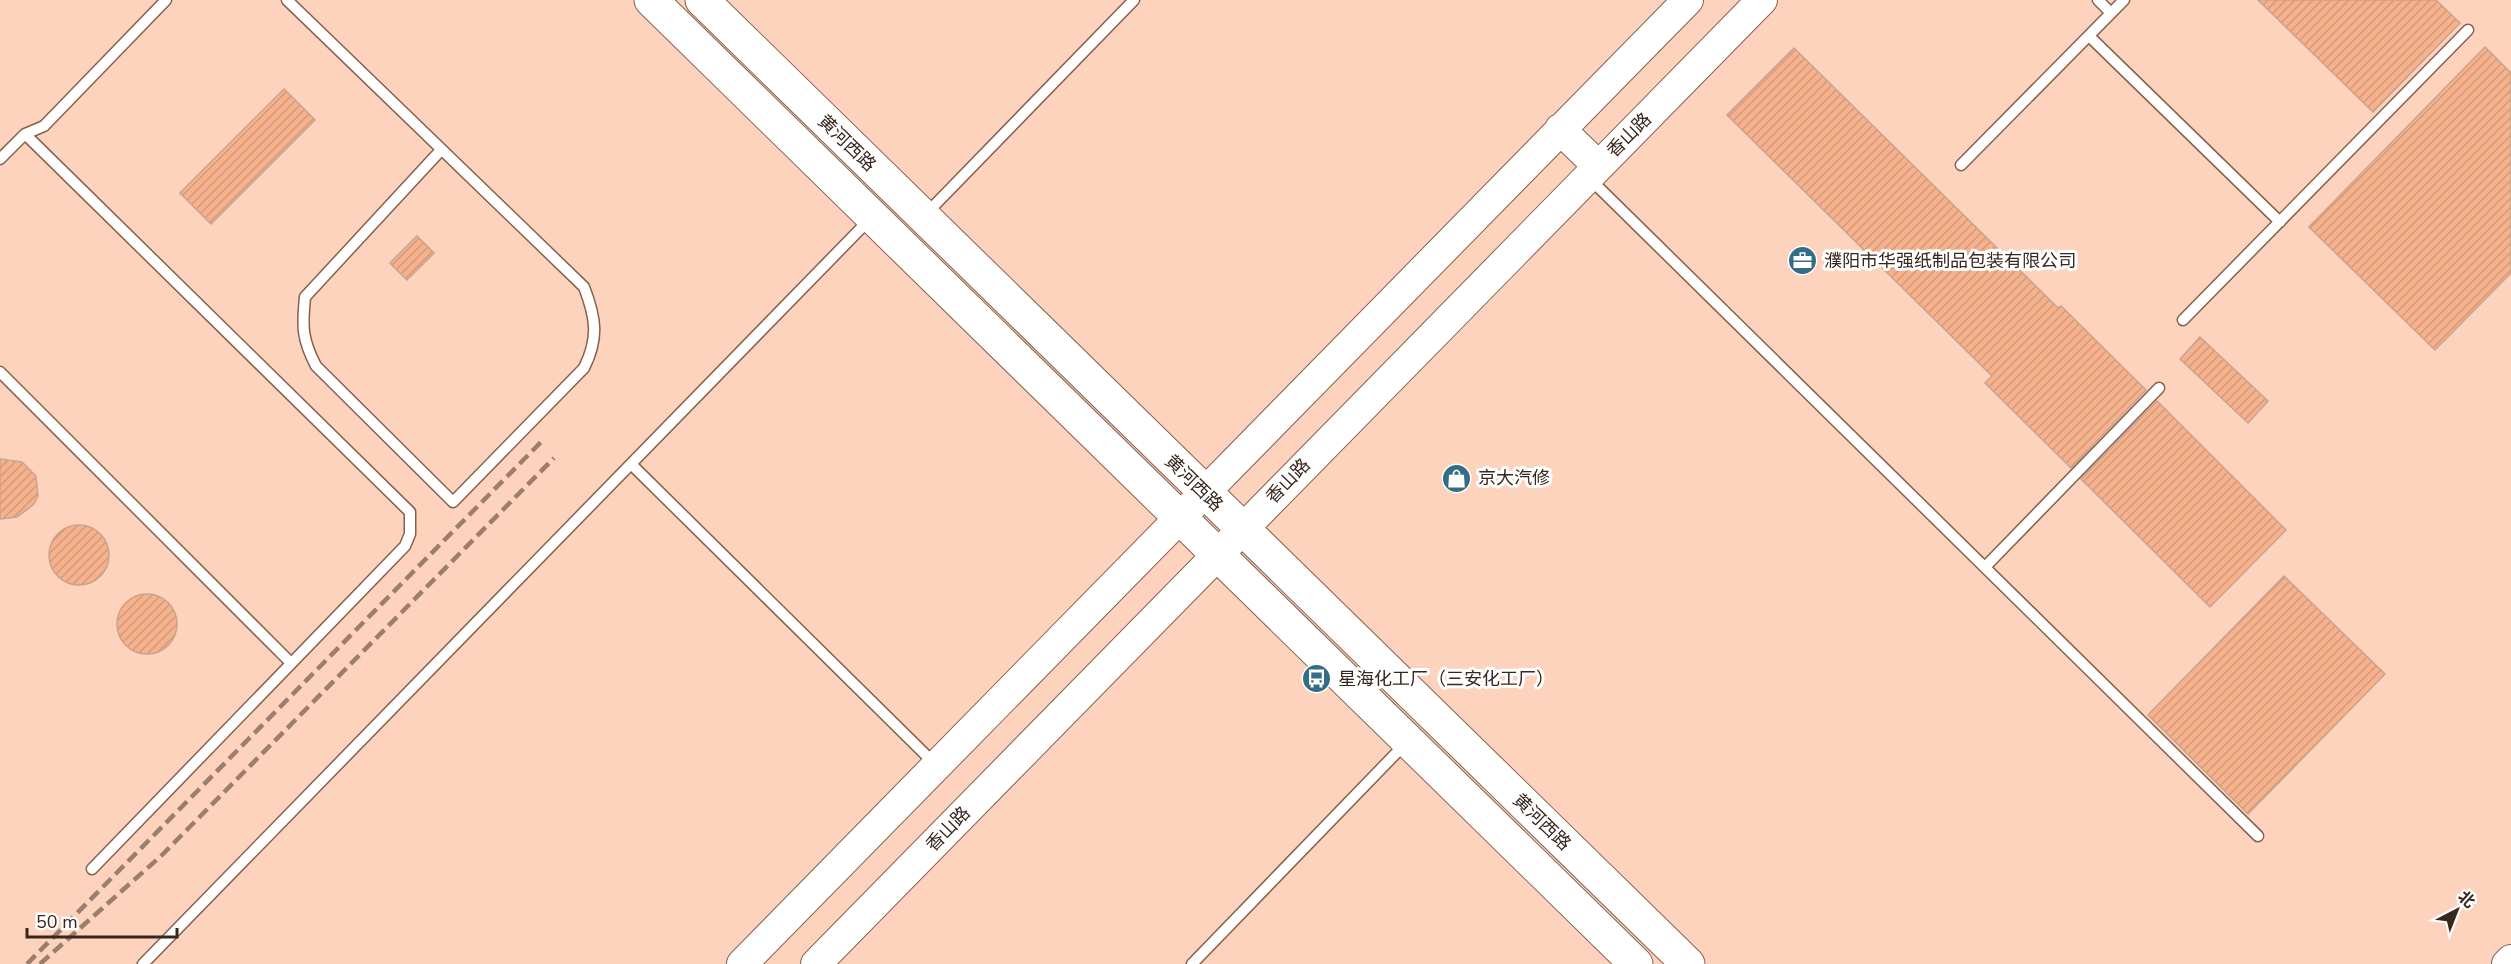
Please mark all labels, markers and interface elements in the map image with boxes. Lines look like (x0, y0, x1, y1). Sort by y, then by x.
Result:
street label: 香山路 (1601, 107, 1657, 163)
street label: 黄河西路 (813, 109, 881, 177)
office icon: 濮阳市华强纸制品包装有限公司 (1787, 245, 1819, 277)
place label: 濮阳市华强纸制品包装有限公司 (1824, 249, 2076, 273)
street label: 黄河西路 (1160, 449, 1228, 517)
street label: 香山路 (1261, 453, 1315, 509)
shop icon: 京大汽修 (1441, 462, 1473, 494)
place label: 京大汽修 (1478, 466, 1550, 490)
bus stop icon: 星海化工厂（三安化工厂） (1301, 663, 1333, 695)
place label: 星海化工厂（三安化工厂） (1338, 667, 1554, 691)
street label: 黄河西路 (1508, 788, 1576, 856)
street label: 香山路 (921, 801, 975, 857)
north arrow (2427, 880, 2487, 940)
text: 北 (2453, 886, 2480, 913)
scale bar (27, 901, 177, 939)
text: 50 m (36, 910, 78, 934)

